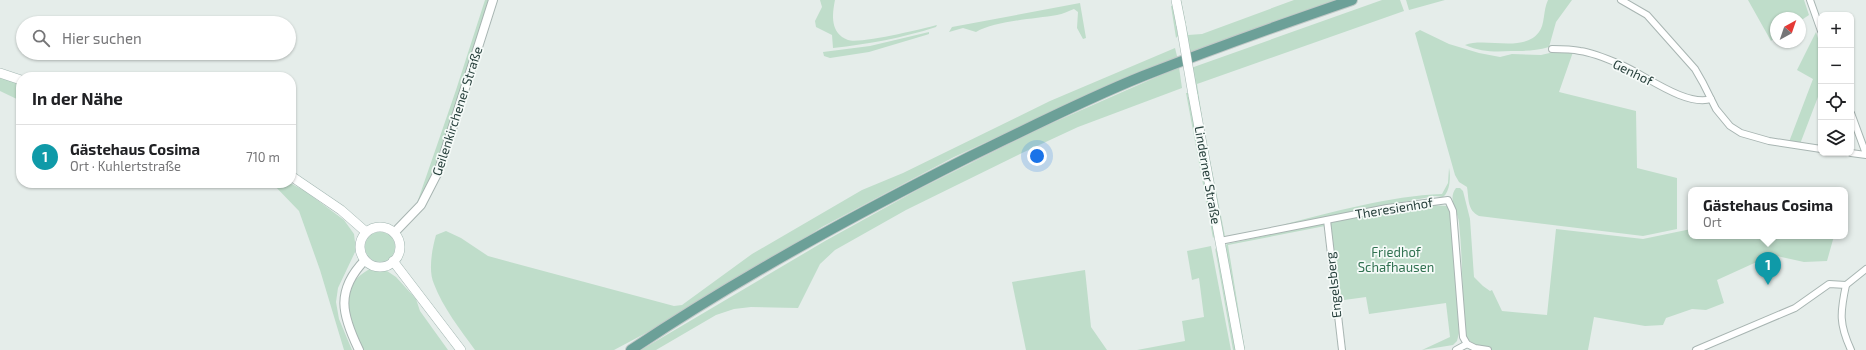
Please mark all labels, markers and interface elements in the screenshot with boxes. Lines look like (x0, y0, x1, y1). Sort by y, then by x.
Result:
north arrow (1770, 12, 1806, 48)
map controls (1818, 12, 1854, 156)
button: + (1818, 12, 1854, 48)
search box (16, 16, 296, 60)
icon: search (30, 27, 52, 49)
text: Hier suchen (62, 29, 142, 47)
street label: Geilenkirchener Straße (429, 44, 486, 178)
button: − (1818, 48, 1854, 84)
street label: Genhof (1610, 55, 1657, 89)
button: locate (1818, 84, 1854, 120)
text: In der Nähe (32, 88, 123, 108)
button: layers (1818, 120, 1854, 156)
street label: Linderner Straße (1191, 124, 1225, 226)
text: Gästehaus Cosima (70, 140, 200, 158)
your location (1027, 146, 1047, 166)
text: 1 (42, 149, 48, 165)
text: 710 m (246, 149, 280, 165)
text: Ort · Kuhlertstraße (70, 158, 181, 174)
popup (1688, 187, 1848, 239)
street label: Theresienhof (1354, 194, 1435, 222)
text: Gästehaus Cosima (1703, 196, 1833, 214)
text: Ort (1703, 214, 1722, 230)
park label: Friedhof Schafhausen (1358, 244, 1434, 275)
street label: Engelsberg (1322, 251, 1344, 319)
pin: 1 (1755, 252, 1781, 285)

